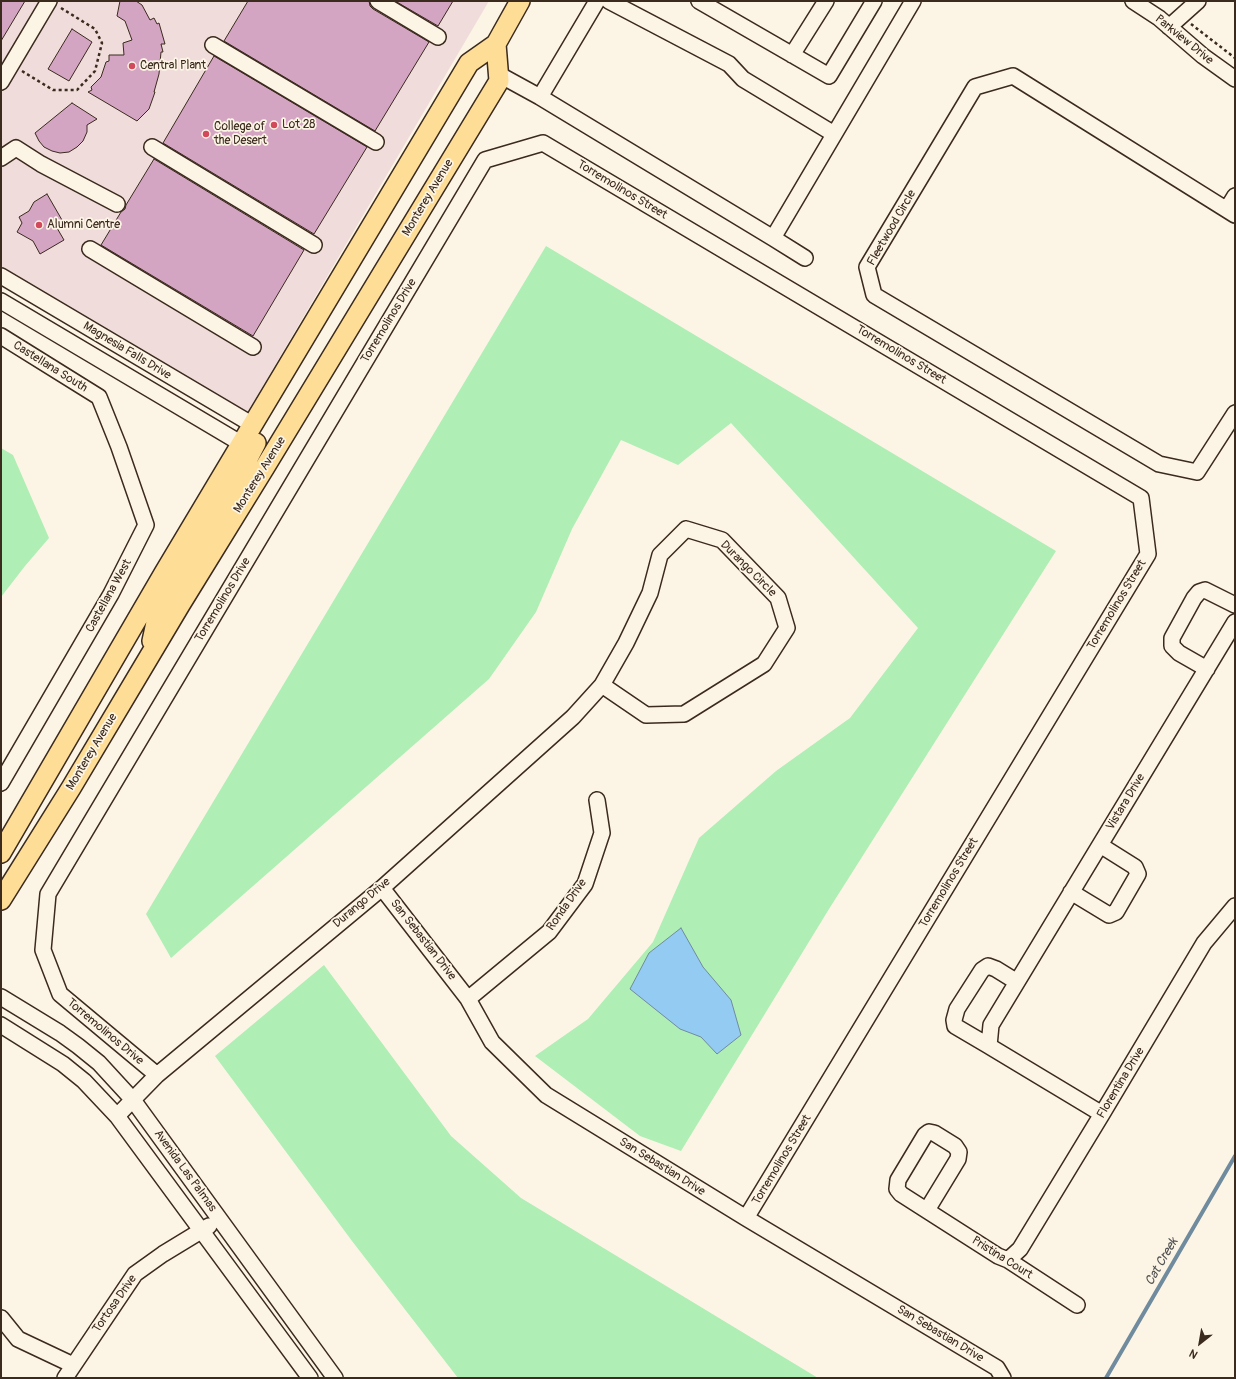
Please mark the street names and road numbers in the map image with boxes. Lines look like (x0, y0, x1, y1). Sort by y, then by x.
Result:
street label: Parkview Drive (1152, 12, 1216, 68)
street label: Monterey Avenue (399, 157, 457, 239)
street label: Torremolinos Street (574, 157, 670, 223)
street label: Fleetwood Circle (865, 188, 919, 268)
street label: Torremolinos Drive (358, 276, 420, 366)
street label: Magnesia Falls Drive (80, 319, 174, 383)
street label: Torremolinos Street (853, 322, 949, 388)
street label: Castellana South (10, 338, 90, 396)
street label: Monterey Avenue (231, 434, 289, 516)
street label: Durango Circle (717, 538, 779, 600)
street label: Torremolinos Drive (192, 555, 254, 645)
street label: Castellana West (83, 557, 135, 635)
street label: Torremolinos Street (1084, 557, 1150, 653)
street label: Monterey Avenue (63, 711, 121, 793)
street label: Vistara Drive (1104, 771, 1148, 833)
street label: Torremolinos Street (916, 835, 982, 931)
street label: Durango Drive (330, 875, 394, 931)
street label: Ronda Drive (544, 876, 590, 934)
street label: San Sebastian Drive (387, 897, 459, 983)
street label: Torremolinos Drive (64, 996, 146, 1068)
street label: Florentina Drive (1094, 1045, 1148, 1121)
street label: Torremolinos Street (749, 1112, 815, 1208)
street label: Avenida Las Palmas (150, 1127, 220, 1215)
street label: San Sebastian Drive (616, 1135, 708, 1199)
street label: Pristina Court (969, 1234, 1035, 1282)
street label: Tortosa Drive (90, 1272, 140, 1336)
street label: San Sebastian Drive (894, 1302, 986, 1366)

